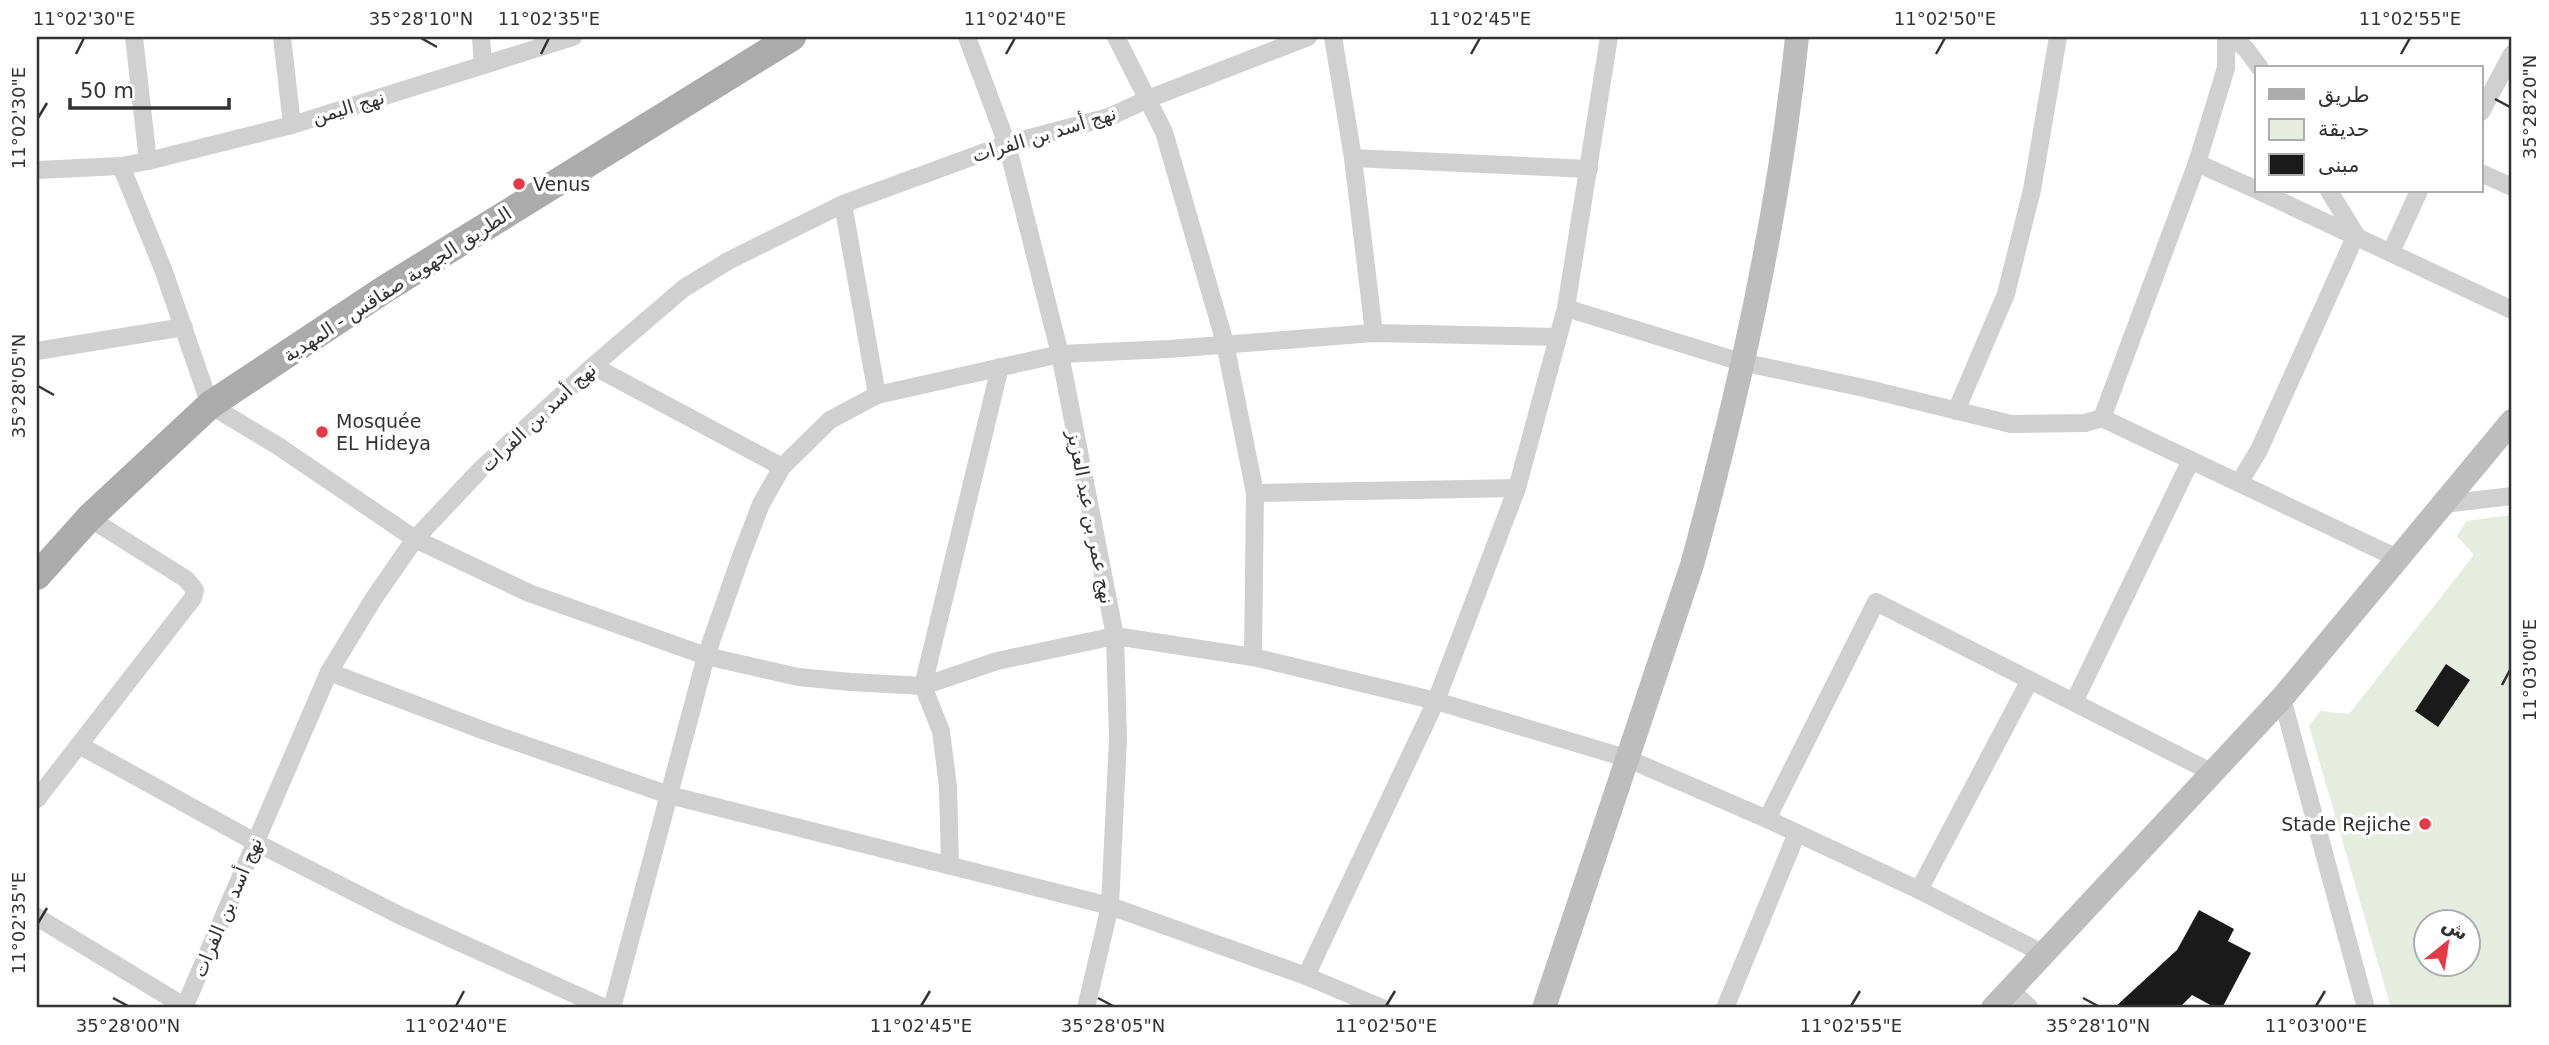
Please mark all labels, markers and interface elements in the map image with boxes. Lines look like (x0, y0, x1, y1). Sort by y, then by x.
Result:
text: 11°02'30"E (33, 8, 135, 29)
text: 35°28'10"N (369, 8, 473, 29)
text: 11°02'35"E (498, 8, 600, 29)
text: 11°02'40"E (964, 8, 1066, 29)
text: 11°02'45"E (1429, 8, 1531, 29)
text: 11°02'50"E (1894, 8, 1996, 29)
text: 11°02'55"E (2359, 8, 2461, 29)
text: 35°28'20"N (2519, 55, 2540, 159)
scale bar (70, 66, 229, 110)
legend (2255, 66, 2482, 192)
text: 11°02'30"E (8, 67, 29, 169)
text: 50 m (80, 79, 134, 103)
text: طريق (2318, 83, 2370, 107)
street label: نهج اليمن (309, 86, 387, 129)
street label: نهج أسد بن الفرات (969, 101, 1119, 167)
text: حديقة (2318, 117, 2370, 141)
text: مبنى (2318, 153, 2359, 177)
place label: Venus (533, 173, 590, 195)
marker: Venus (511, 176, 527, 192)
street label: الطريق الجهوية صفاقس - المهدية (279, 202, 516, 367)
text: 35°28'05"N (8, 334, 29, 438)
street label: نهج أسد بن الفرات (475, 357, 601, 477)
place label: Mosquée EL Hideya (336, 410, 431, 454)
marker: Mosquée EL Hideya (314, 424, 330, 440)
street label: نهج عمر بن عبد العزيز (1062, 427, 1119, 606)
text: 11°03'00"E (2519, 619, 2540, 721)
place label: Stade Rejiche (2281, 813, 2411, 835)
marker: Stade Rejiche (2417, 816, 2433, 832)
street label: نهج أسد بن الفرات (187, 833, 267, 981)
text: 11°02'35"E (8, 872, 29, 974)
north arrow (2412, 908, 2482, 978)
text: ش (2438, 912, 2472, 945)
text: 35°28'00"N (76, 1015, 180, 1036)
text: 11°02'40"E (405, 1015, 507, 1036)
text: 11°02'45"E (870, 1015, 972, 1036)
text: 35°28'05"N (1061, 1015, 1165, 1036)
text: 11°02'50"E (1335, 1015, 1437, 1036)
text: 11°02'55"E (1800, 1015, 1902, 1036)
text: 35°28'10"N (2046, 1015, 2150, 1036)
text: 11°03'00"E (2265, 1015, 2367, 1036)

